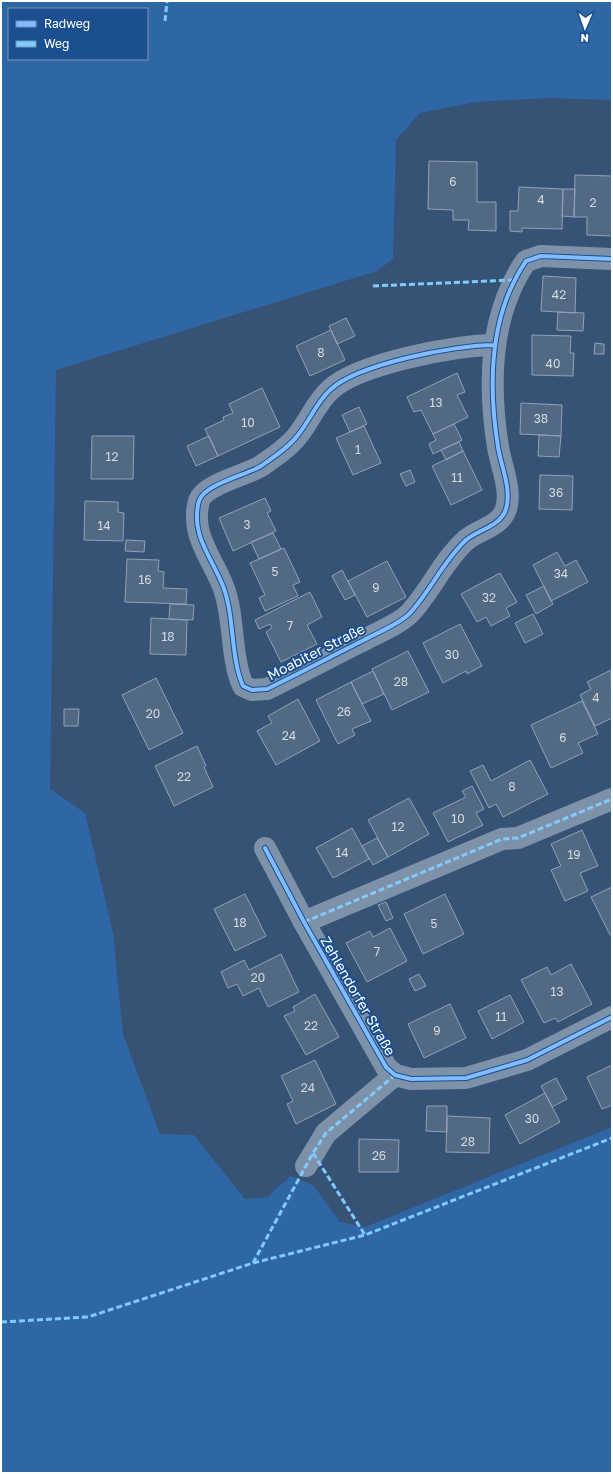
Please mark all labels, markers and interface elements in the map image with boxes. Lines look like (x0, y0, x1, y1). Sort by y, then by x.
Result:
legend (8, 8, 148, 60)
north arrow (565, 8, 605, 48)
text: Radweg (44, 16, 90, 31)
text: N (580, 32, 589, 45)
text: Weg (44, 36, 69, 51)
house number: 6 (449, 174, 457, 189)
house number: 4 (537, 192, 545, 207)
house number: 2 (590, 195, 597, 210)
house number: 42 (552, 287, 566, 302)
house number: 8 (317, 345, 325, 360)
house number: 40 (546, 356, 560, 371)
house number: 13 (430, 395, 442, 410)
house number: 38 (534, 411, 548, 426)
house number: 10 (241, 415, 255, 430)
house number: 1 (355, 442, 361, 457)
house number: 12 (106, 449, 118, 464)
house number: 11 (451, 470, 463, 485)
house number: 36 (549, 485, 563, 500)
house number: 3 (243, 517, 251, 532)
house number: 14 (97, 518, 111, 533)
house number: 5 (272, 564, 279, 579)
house number: 34 (554, 566, 568, 581)
house number: 16 (138, 572, 152, 587)
house number: 9 (372, 580, 380, 595)
house number: 32 (482, 590, 496, 605)
house number: 7 (287, 618, 293, 633)
street label: Moabiter Straße (264, 620, 367, 683)
house number: 18 (161, 629, 175, 644)
house number: 30 (445, 647, 459, 662)
house number: 28 (394, 674, 408, 689)
house number: 4 (592, 690, 600, 705)
house number: 26 (337, 704, 351, 719)
house number: 20 (146, 706, 160, 721)
house number: 24 (282, 728, 296, 743)
house number: 6 (559, 730, 567, 745)
house number: 22 (177, 769, 191, 784)
house number: 8 (508, 779, 516, 794)
house number: 10 (451, 811, 465, 826)
house number: 12 (392, 819, 404, 834)
house number: 14 (335, 845, 349, 860)
house number: 19 (567, 847, 581, 862)
house number: 18 (233, 915, 247, 930)
house number: 5 (431, 916, 438, 931)
street label: Zehlendorfer Straße (317, 933, 399, 1058)
house number: 7 (374, 944, 380, 959)
house number: 20 (251, 970, 265, 985)
house number: 13 (551, 984, 563, 999)
house number: 11 (495, 1009, 507, 1024)
house number: 22 (304, 1018, 318, 1033)
house number: 9 (433, 1023, 441, 1038)
house number: 24 (301, 1080, 315, 1095)
house number: 30 (525, 1111, 539, 1126)
house number: 28 (461, 1134, 475, 1149)
house number: 26 (372, 1148, 386, 1163)

